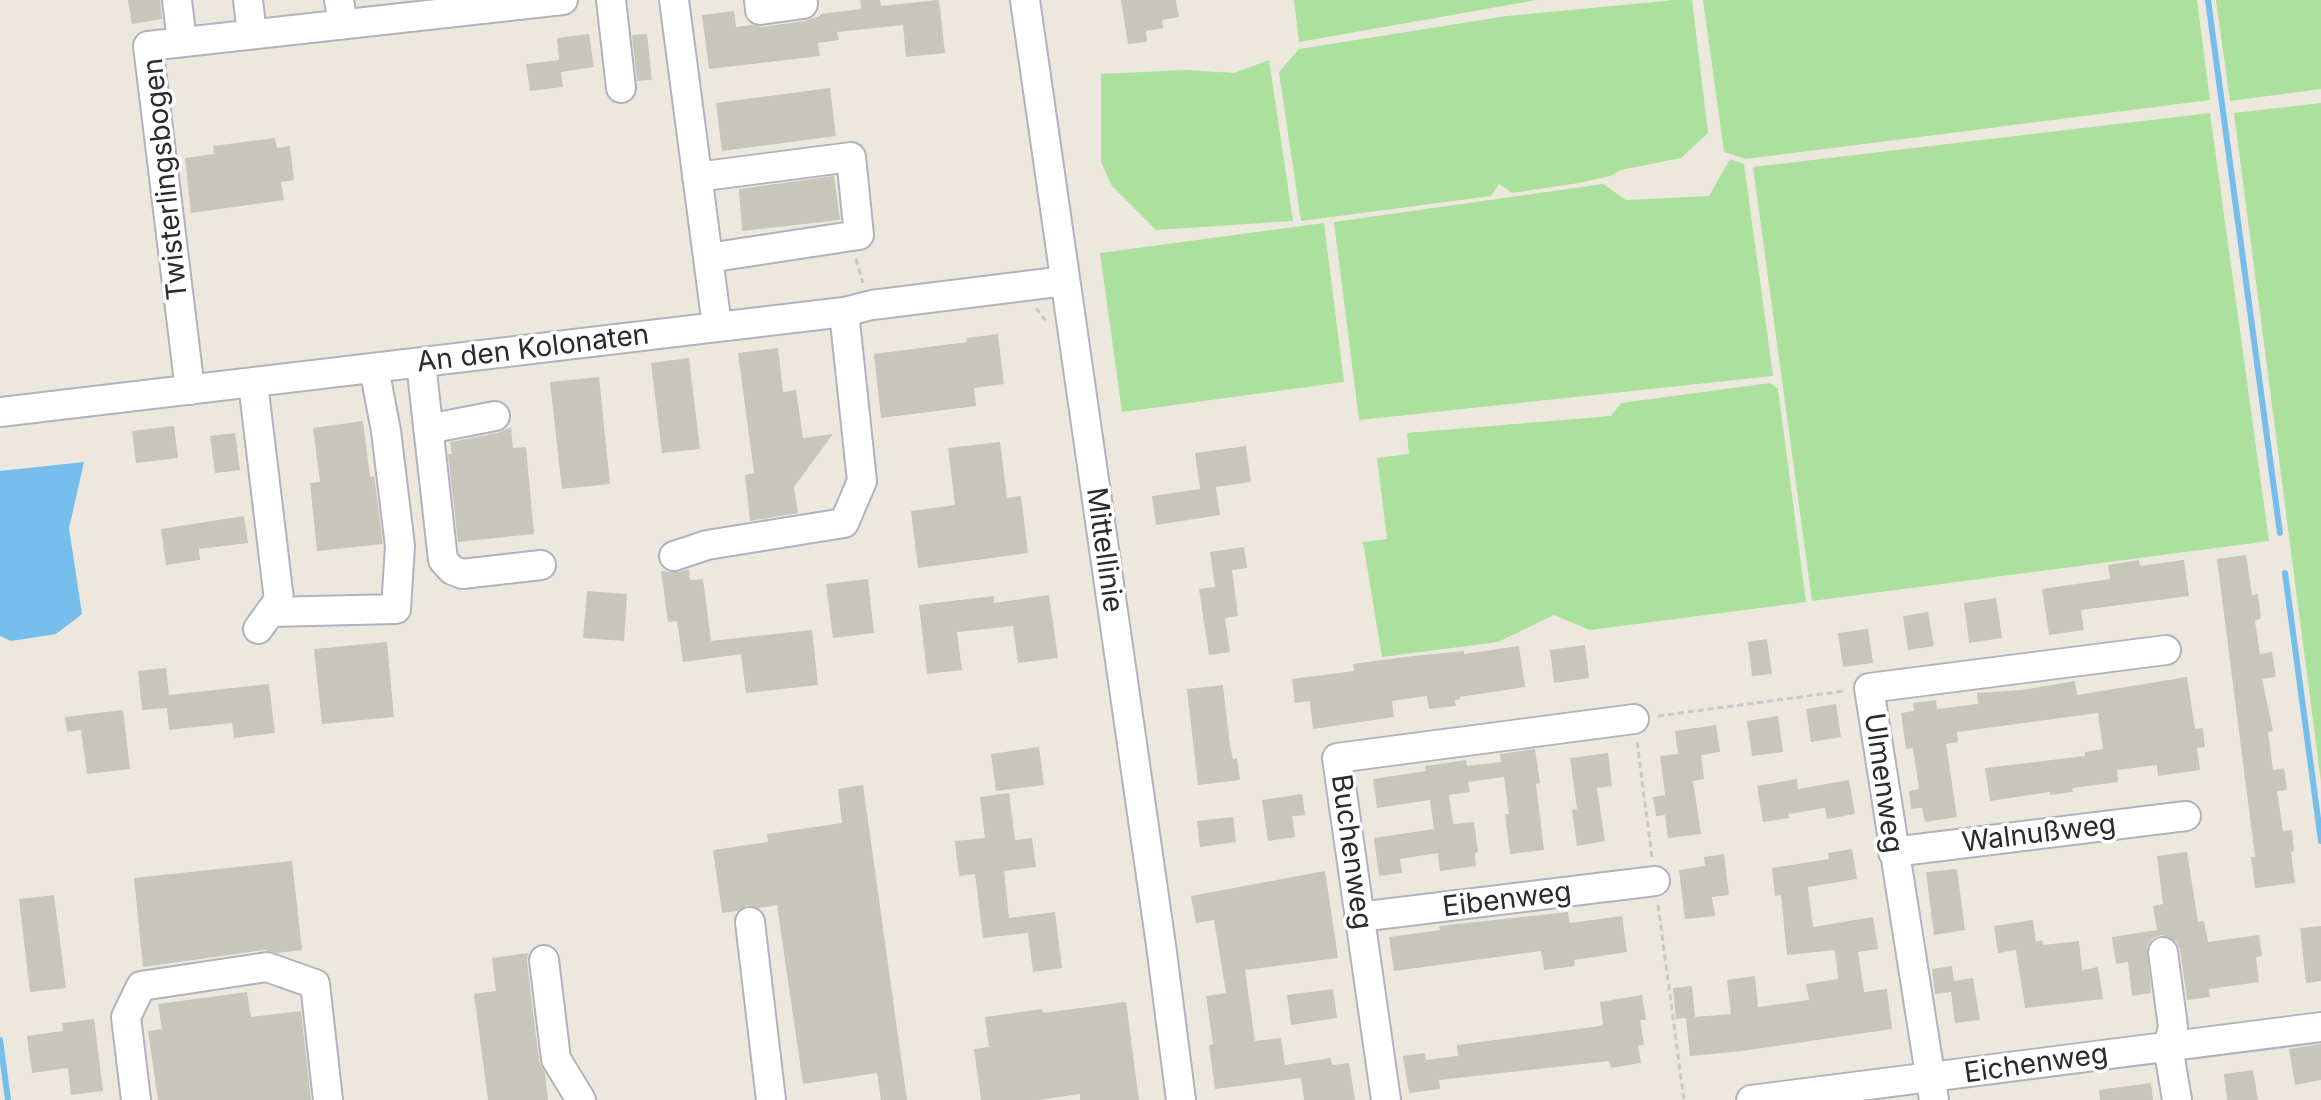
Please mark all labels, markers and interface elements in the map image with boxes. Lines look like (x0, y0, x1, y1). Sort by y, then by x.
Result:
street label: Twisterlingsbogen (137, 56, 195, 302)
street label: An den Kolonaten (415, 318, 651, 380)
street label: Mittellinie (1079, 485, 1129, 615)
street label: Ulmenweg (1857, 711, 1909, 855)
street label: Buchenweg (1323, 772, 1379, 932)
street label: Walnußweg (1960, 808, 2118, 860)
street label: Eibenweg (1441, 875, 1573, 925)
street label: Eichenweg (1962, 1037, 2110, 1091)

